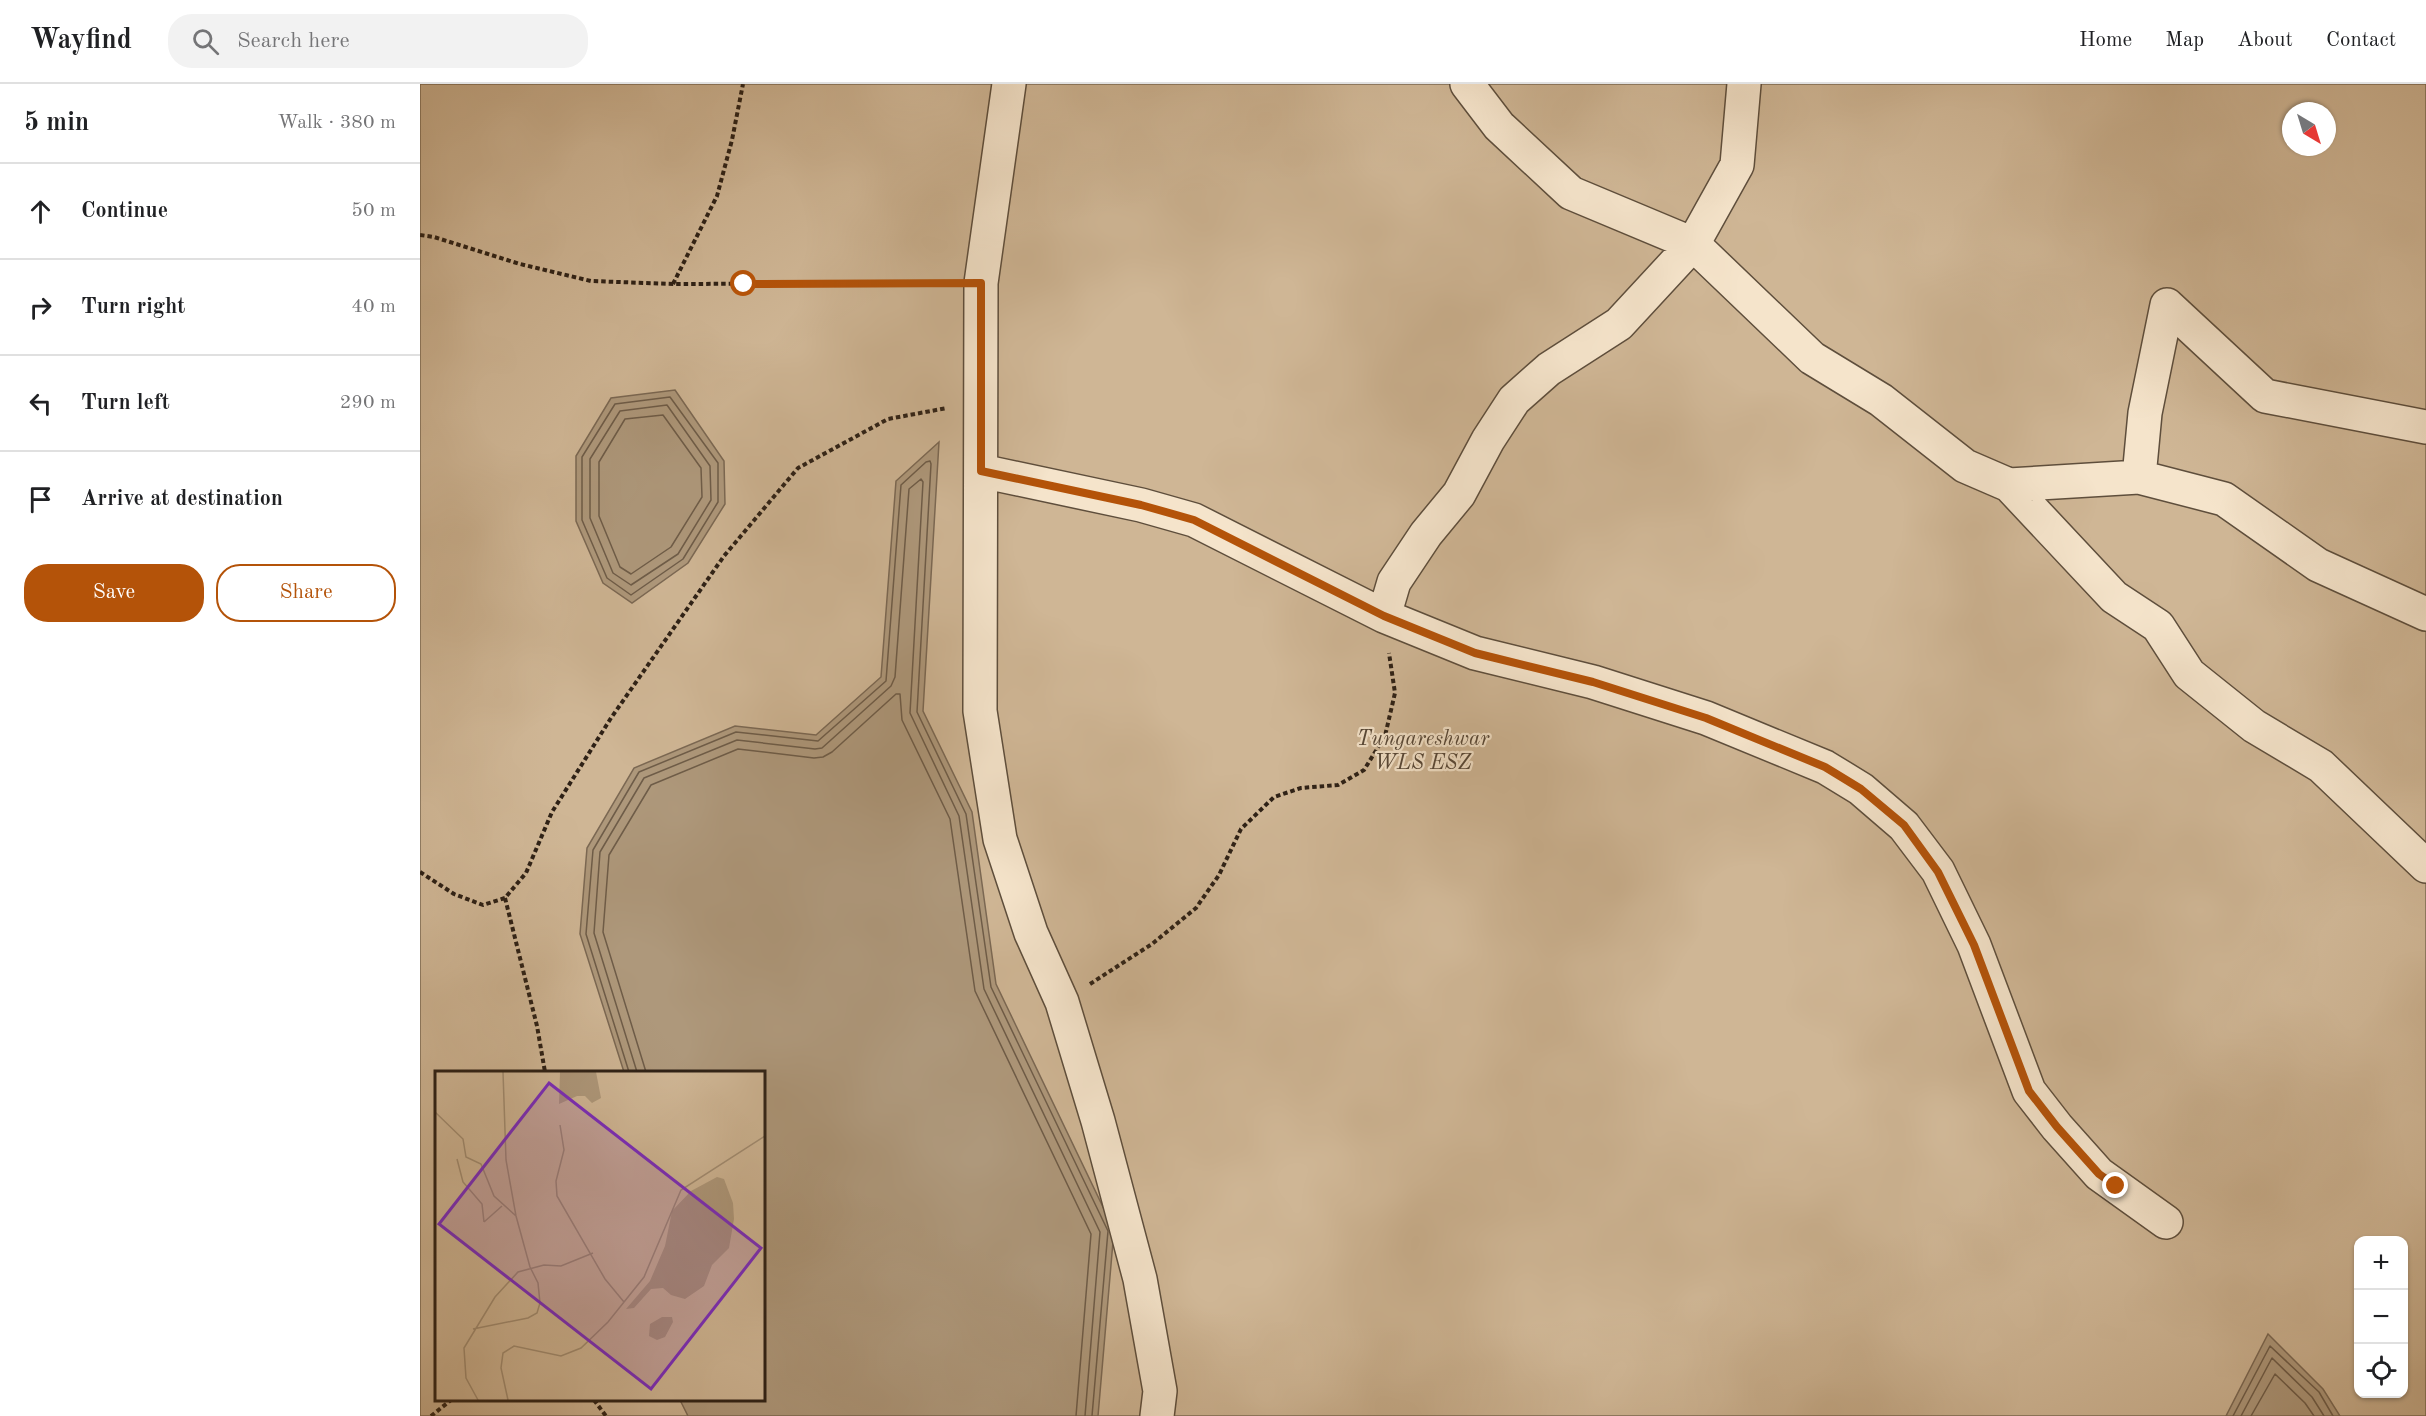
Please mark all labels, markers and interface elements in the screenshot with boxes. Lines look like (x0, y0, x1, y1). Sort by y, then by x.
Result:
search box (168, 14, 588, 68)
icon: search (189, 25, 222, 58)
text: Wayfind (30, 27, 132, 55)
text: Search here (237, 30, 350, 52)
text: Home (2079, 30, 2132, 51)
text: Map (2165, 30, 2204, 51)
text: About (2237, 30, 2293, 51)
text: Contact (2326, 30, 2396, 51)
north arrow (2282, 102, 2336, 156)
text: 5 min (24, 110, 89, 136)
text: Walk · 380 m (277, 113, 396, 133)
icon: ahead (24, 195, 57, 228)
text: Continue (81, 200, 168, 222)
text: 50 m (351, 201, 396, 221)
route start (730, 270, 756, 296)
icon: right (24, 291, 57, 324)
text: Turn right (81, 296, 185, 318)
text: 40 m (351, 297, 396, 317)
icon: left (24, 387, 57, 420)
text: Turn left (81, 392, 170, 414)
text: 290 m (340, 393, 396, 413)
icon: arrive (24, 483, 57, 516)
text: Arrive at destination (81, 488, 283, 510)
button: Save (24, 564, 204, 622)
button: Share (216, 564, 396, 622)
park label: Tungareshwar WLS ESZ (1357, 729, 1490, 774)
inset map (435, 1071, 765, 1401)
route end (2102, 1172, 2128, 1198)
map controls (2354, 1236, 2408, 1398)
button: + (2354, 1236, 2408, 1290)
button: − (2354, 1290, 2408, 1344)
button: locate (2354, 1344, 2408, 1398)

